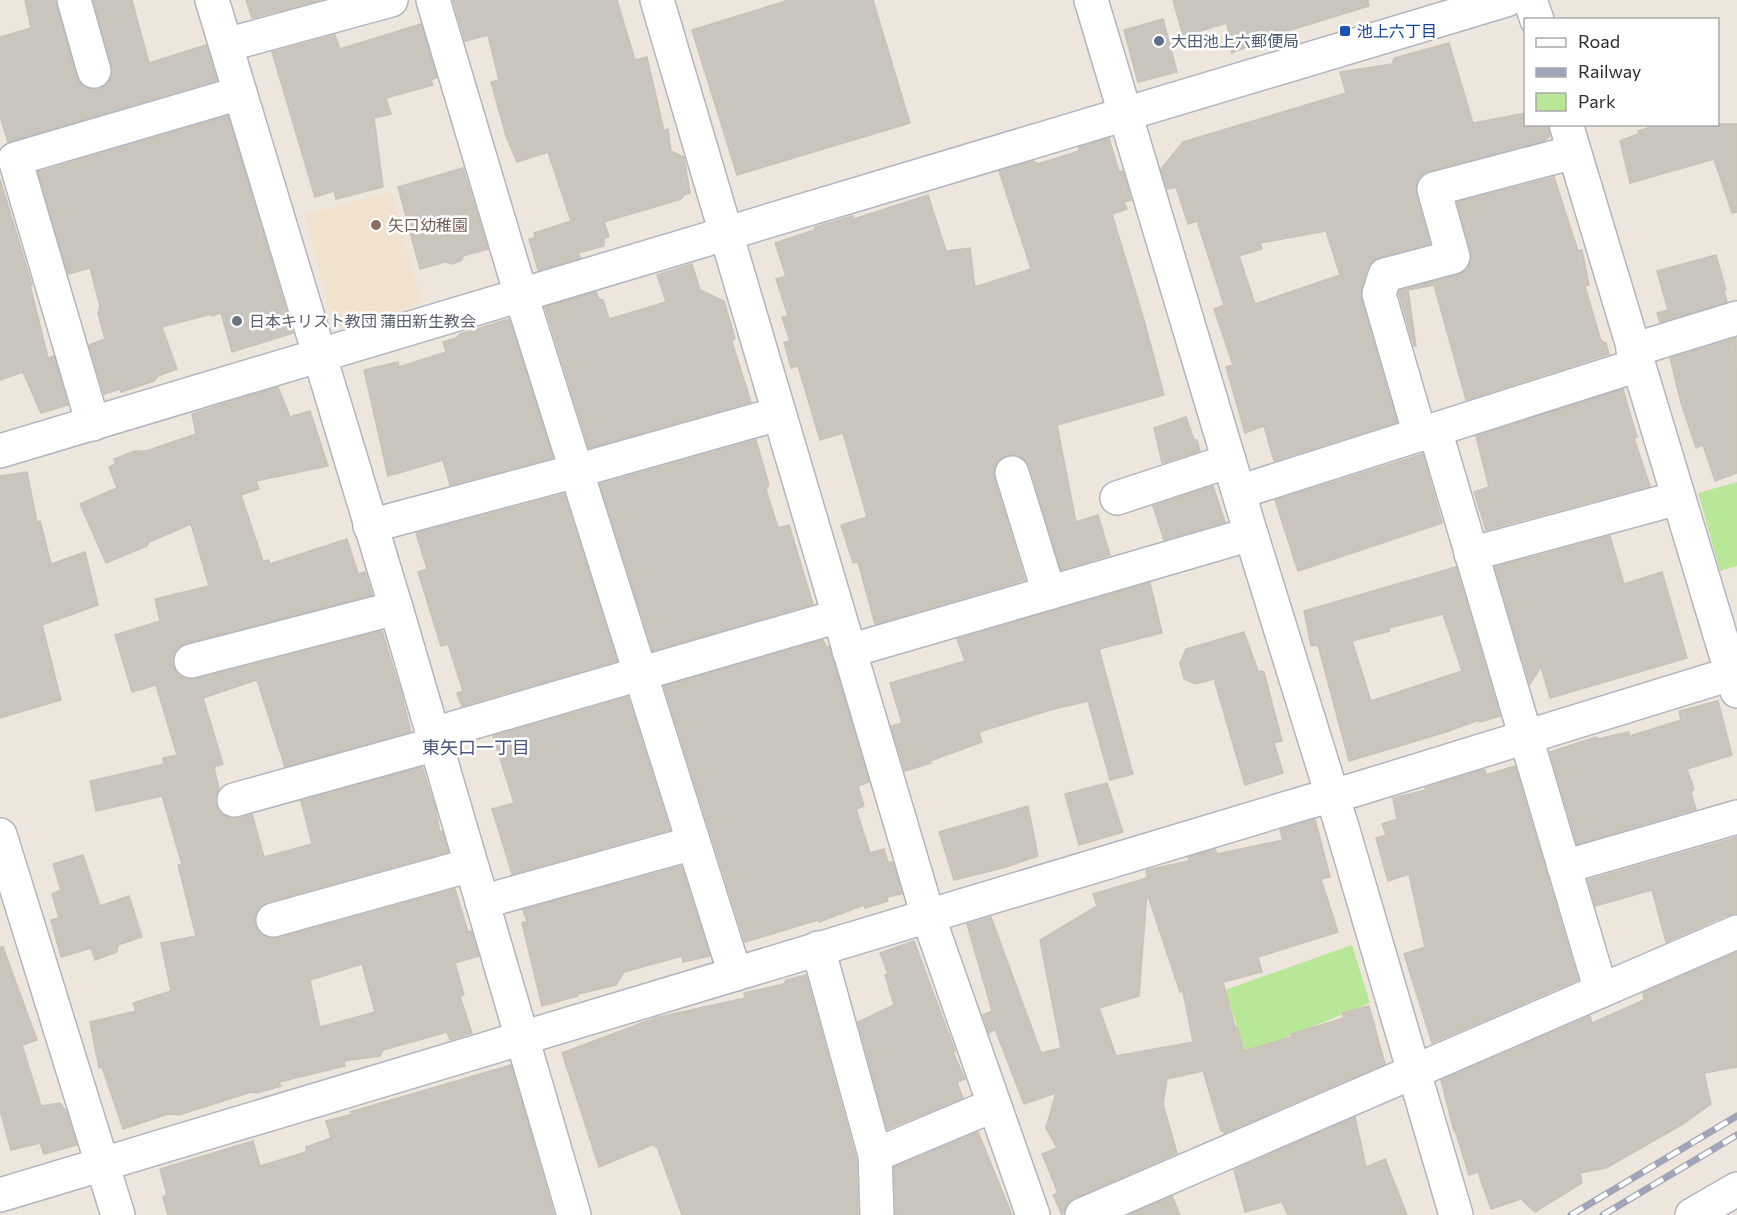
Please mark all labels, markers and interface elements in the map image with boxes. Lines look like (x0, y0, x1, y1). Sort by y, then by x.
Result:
legend (1524, 18, 1719, 126)
place label: 池上六丁目 (1357, 21, 1437, 40)
marker: 池上六丁目 (1338, 24, 1352, 38)
text: Road (1578, 30, 1620, 52)
place label: 大田池上六郵便局 (1171, 31, 1299, 50)
marker: 大田池上六郵便局 (1152, 34, 1166, 48)
text: Railway (1578, 60, 1641, 82)
text: Park (1578, 90, 1616, 112)
place label: 矢口幼稚園 (388, 215, 468, 234)
marker: 矢口幼稚園 (369, 218, 383, 232)
place label: 日本キリスト教団 蒲田新生教会 (249, 311, 476, 330)
marker: 日本キリスト教団 蒲田新生教会 (230, 314, 244, 328)
district label: 東矢口一丁目 (422, 736, 530, 758)

